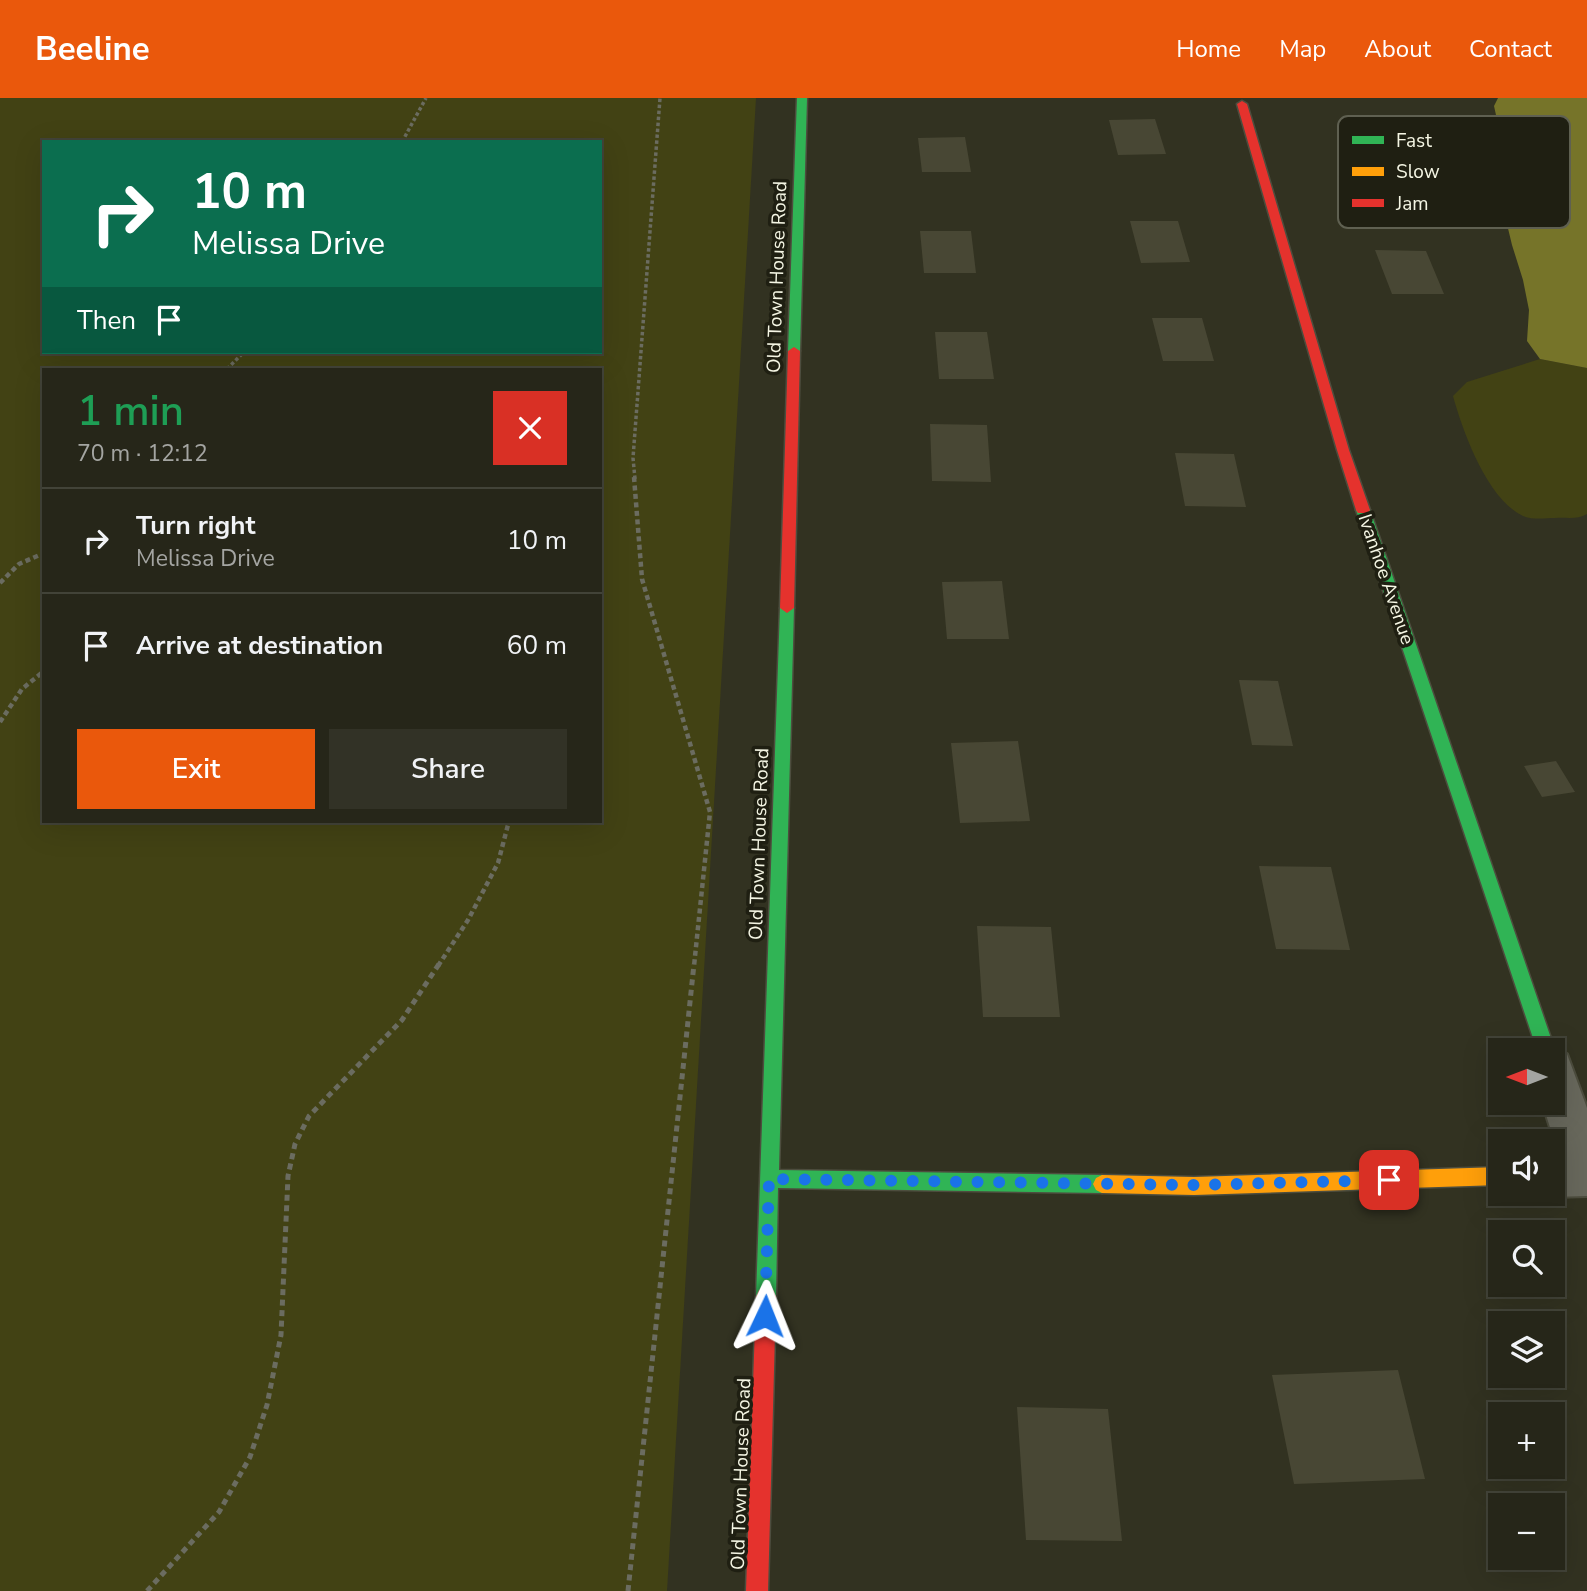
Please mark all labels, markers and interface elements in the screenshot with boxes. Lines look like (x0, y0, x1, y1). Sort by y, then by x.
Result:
text: Beeline (35, 27, 150, 72)
text: Home (1176, 33, 1241, 65)
text: Map (1279, 33, 1326, 65)
text: About (1364, 33, 1431, 65)
text: Contact (1469, 33, 1552, 65)
legend (1338, 116, 1570, 228)
text: Fast (1396, 128, 1432, 154)
text: 10 m (192, 158, 307, 225)
text: Slow (1396, 159, 1440, 185)
icon: right (77, 168, 168, 259)
street label: Old Town House Road (761, 181, 793, 374)
text: Jam (1395, 191, 1429, 217)
text: Melissa Drive (192, 222, 385, 265)
icon: arrive (150, 301, 188, 339)
text: Then (77, 303, 136, 338)
text: 1 min (77, 383, 184, 440)
button: close (493, 391, 567, 465)
text: 70 m · 12:12 (77, 438, 208, 469)
text: Turn right (136, 508, 255, 543)
street label: Ivanhoe Avenue (1352, 511, 1421, 648)
icon: right (77, 522, 115, 560)
text: 10 m (507, 523, 567, 558)
text: Melissa Drive (136, 543, 275, 574)
icon: arrive (77, 627, 115, 665)
text: Arrive at destination (136, 628, 383, 663)
text: 60 m (507, 628, 567, 663)
button: Exit (77, 729, 315, 809)
button: Share (329, 729, 567, 809)
street label: Old Town House Road (743, 748, 775, 941)
north arrow (1488, 1038, 1564, 1115)
map controls (1488, 1038, 1565, 1570)
button: sound (1488, 1129, 1565, 1206)
pin (1359, 1150, 1419, 1210)
icon: arrive (1370, 1161, 1408, 1199)
button: search (1488, 1220, 1565, 1297)
position arrow (728, 1279, 802, 1353)
button: layers (1488, 1311, 1565, 1388)
street label: Old Town House Road (725, 1378, 757, 1571)
button: + (1488, 1402, 1565, 1479)
button: − (1488, 1493, 1565, 1570)

